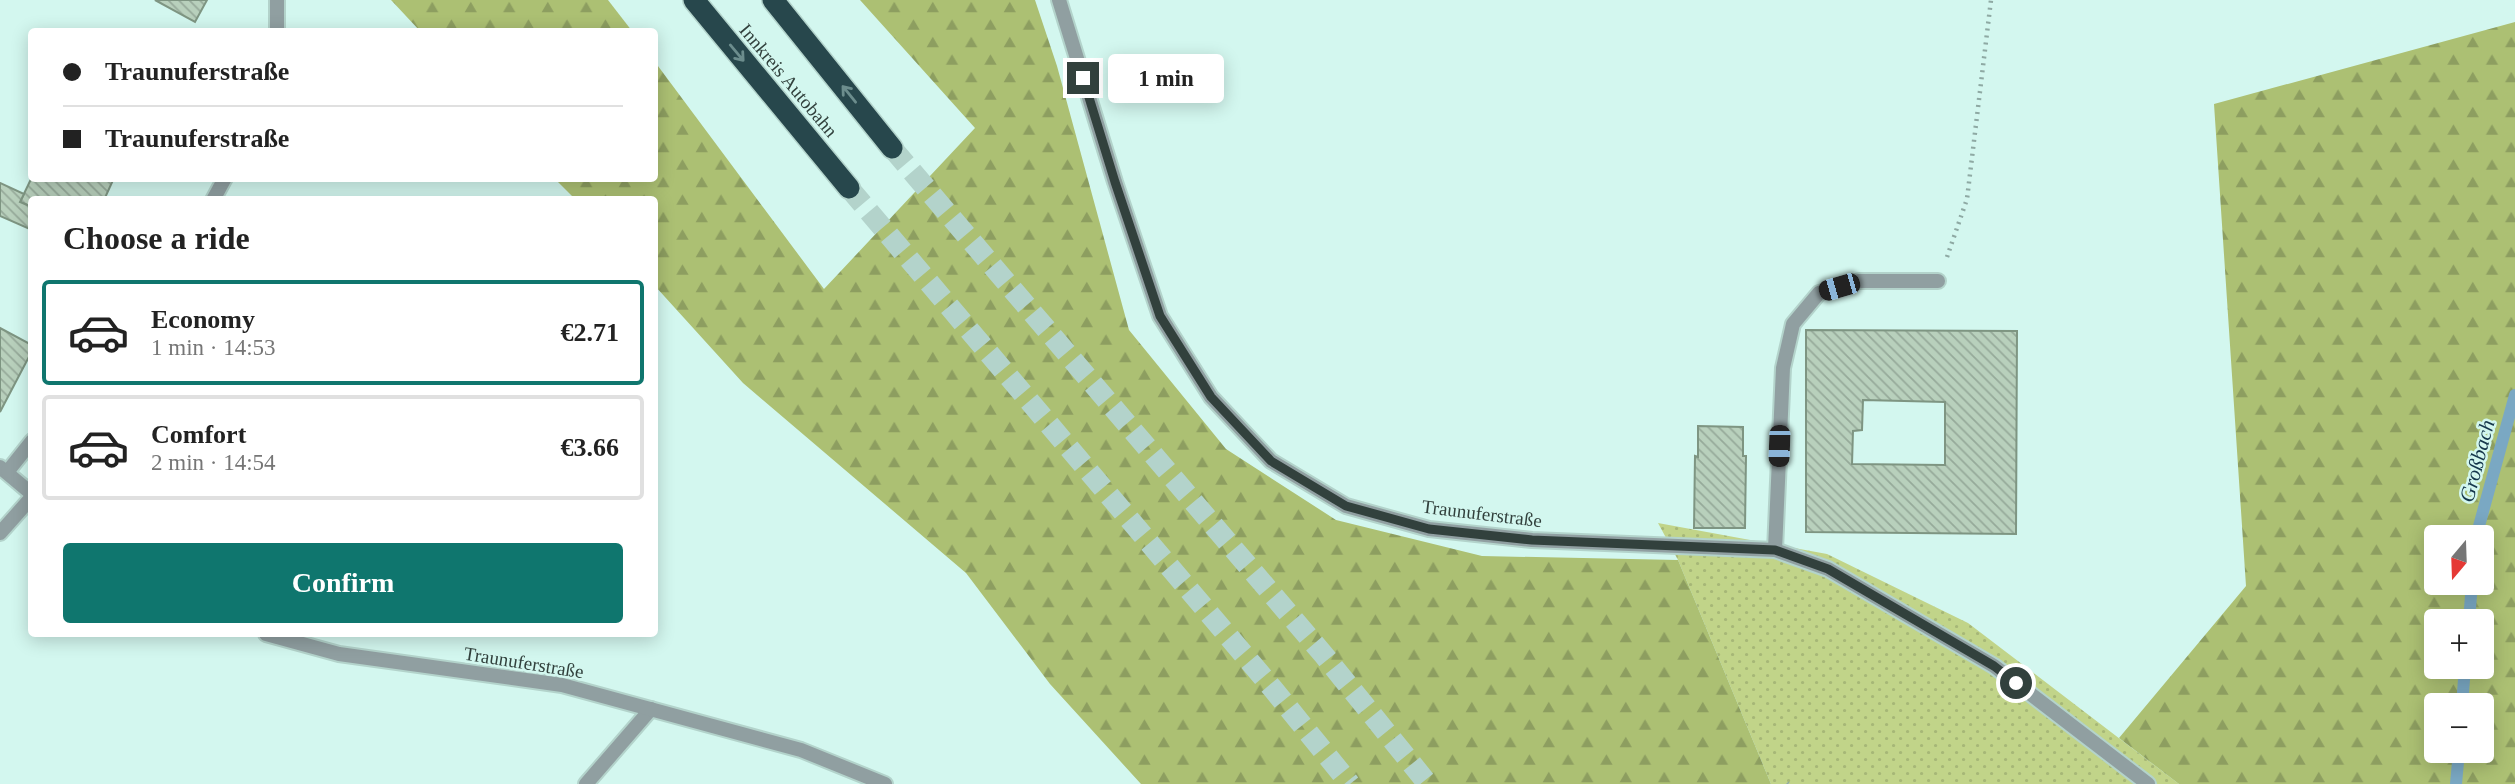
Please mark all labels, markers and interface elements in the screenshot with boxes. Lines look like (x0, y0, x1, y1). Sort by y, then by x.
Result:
street label: Innkreis Autobahn (735, 20, 842, 141)
one-way arrow (730, 43, 745, 61)
callout: 1 min (1108, 54, 1223, 102)
text: Traunuferstraße (105, 57, 289, 86)
route end (1067, 62, 1099, 94)
text: 1 min (1138, 66, 1194, 91)
one-way arrow (842, 86, 857, 104)
text: Traunuferstraße (105, 124, 289, 153)
text: Choose a ride (63, 220, 250, 256)
car (1816, 271, 1863, 303)
icon: car (67, 301, 130, 364)
text: Economy (151, 305, 255, 334)
text: €2.71 (561, 318, 619, 347)
text: 1 min · 14:53 (151, 335, 276, 360)
icon: car (67, 416, 130, 479)
water label: Großbach (2454, 417, 2500, 505)
text: Comfort (151, 420, 246, 449)
car (1768, 425, 1791, 467)
text: €3.66 (561, 433, 619, 462)
text: 2 min · 14:54 (151, 450, 276, 475)
street label: Traunuferstraße (1421, 496, 1543, 531)
north arrow (2424, 525, 2494, 595)
map controls (2424, 525, 2494, 763)
button: Confirm (63, 543, 623, 623)
button: + (2424, 609, 2494, 679)
street label: Traunuferstraße (463, 643, 585, 682)
route start (2000, 667, 2032, 699)
button: − (2424, 693, 2494, 763)

